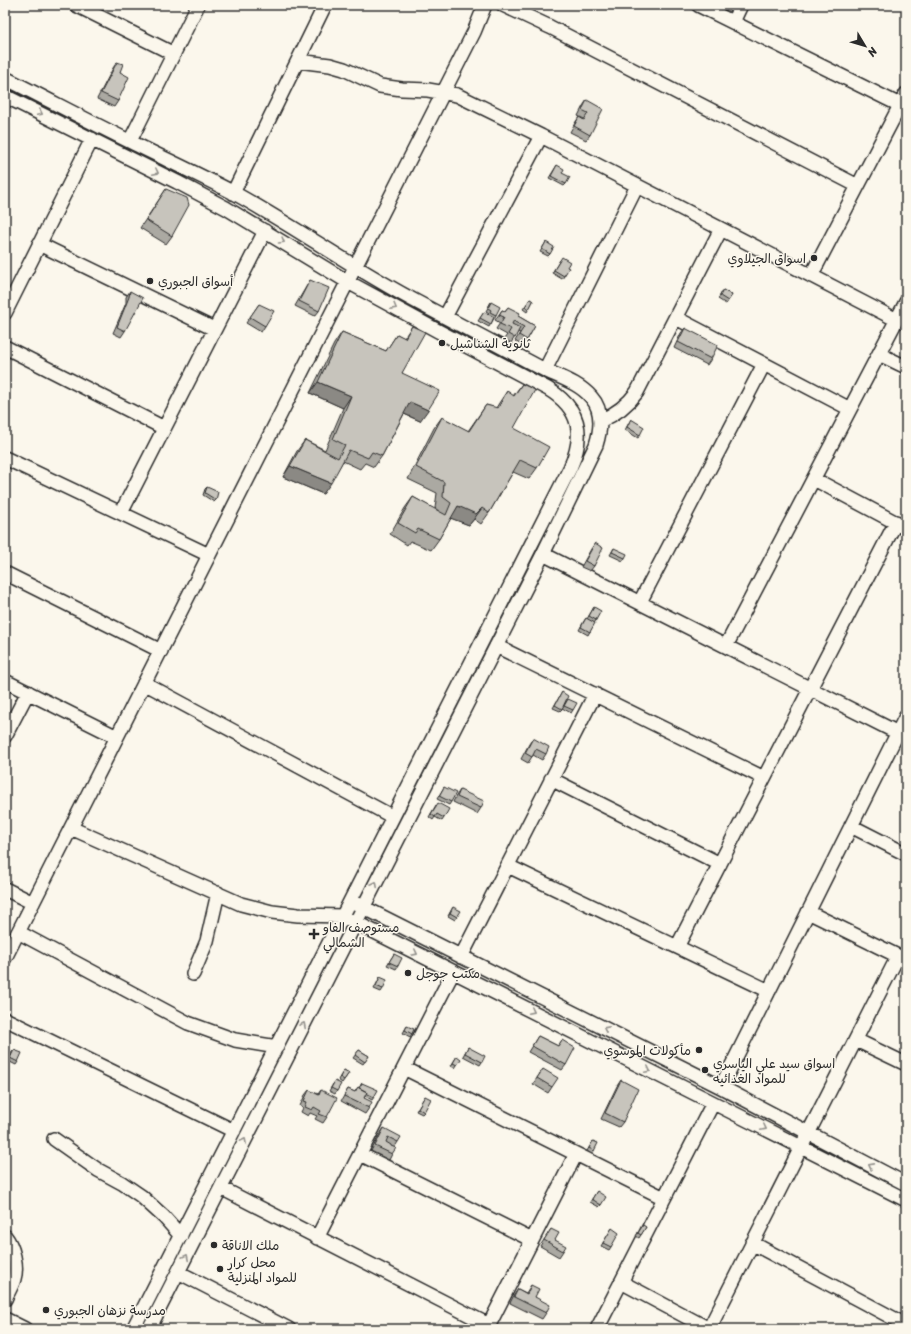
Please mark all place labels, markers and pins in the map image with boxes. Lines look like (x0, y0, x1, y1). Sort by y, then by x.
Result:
place label: اسواق الجيلاوي (728, 247, 806, 270)
marker: اسواق الجيلاوي (809, 253, 819, 263)
place label: أسواق الجبوري (158, 270, 234, 293)
marker: أسواق الجبوري (145, 276, 155, 286)
place label: ثانوية الشناشيل (450, 332, 531, 355)
marker: ثانوية الشناشيل (437, 338, 447, 348)
place label: مستوصف الفاو الشمالي (322, 916, 399, 954)
marker: مستوصف الفاو الشمالي (308, 928, 320, 940)
place label: مكتب جوجل (416, 962, 480, 985)
marker: مكتب جوجل (403, 968, 413, 978)
place label: مأكولات الموسوي (603, 1039, 691, 1062)
marker: مأكولات الموسوي (694, 1045, 704, 1055)
place label: اسواق سيد علي الياسري للمواد الغذائيه (713, 1052, 835, 1090)
marker: اسواق سيد علي الياسري للمواد الغذائيه (700, 1065, 710, 1075)
place label: ملك الاناقة (222, 1234, 279, 1257)
marker: ملك الاناقة (209, 1240, 219, 1250)
place label: محل كرار للمواد المنزلية (227, 1251, 297, 1289)
marker: محل كرار للمواد المنزلية (215, 1264, 225, 1274)
place label: مدرسة نزهان الجبوري (54, 1299, 166, 1322)
marker: مدرسة نزهان الجبوري (41, 1305, 51, 1315)

